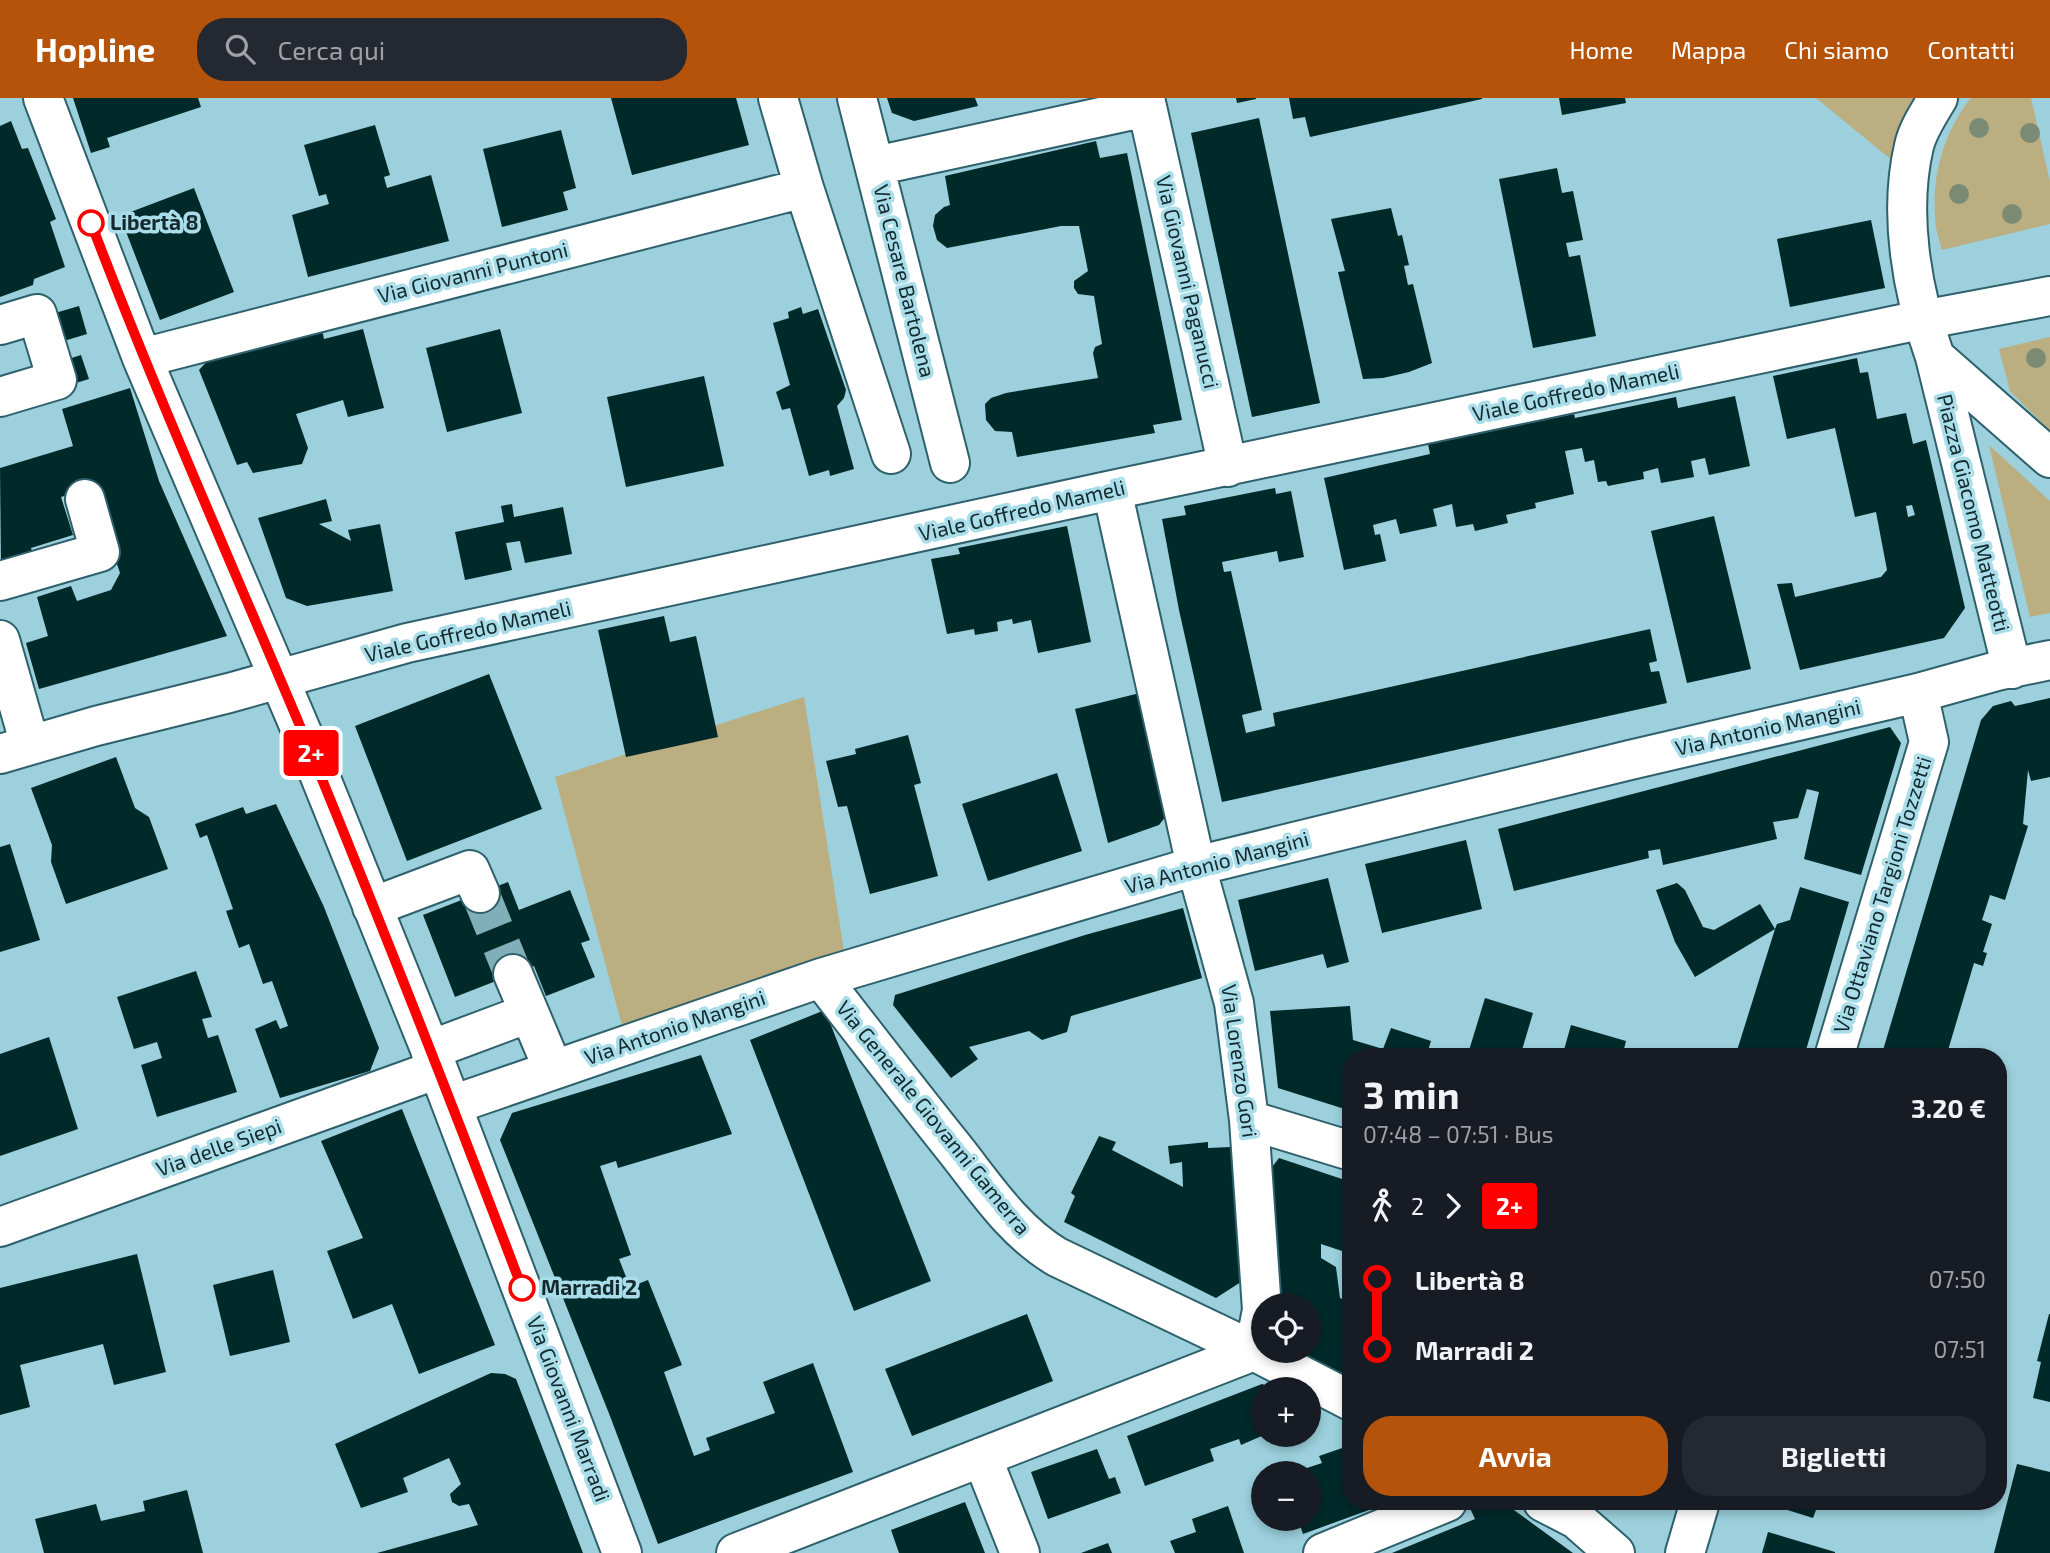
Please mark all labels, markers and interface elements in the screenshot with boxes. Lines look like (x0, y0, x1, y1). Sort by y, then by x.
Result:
search box (197, 18, 687, 81)
text: Hopline (35, 29, 155, 69)
icon: search (221, 30, 259, 68)
text: Cerca qui (277, 34, 385, 65)
text: Home (1569, 35, 1633, 64)
text: Mappa (1671, 35, 1746, 64)
text: Chi siamo (1784, 35, 1889, 64)
text: Contatti (1927, 35, 2015, 64)
street label: Via Giovanni Paganucci (1152, 173, 1225, 391)
street label: Via Cesare Bartolena (869, 182, 942, 380)
place label: Libertà 8 (110, 209, 199, 234)
marker: Libertà 8 (78, 210, 104, 236)
street label: Via Giovanni Puntoni (375, 236, 570, 307)
street label: Viale Goffredo Mameli (1470, 357, 1681, 426)
street label: Piazza Giacomo Matteotti (1933, 391, 2016, 634)
street label: Viale Goffredo Mameli (916, 474, 1127, 545)
street label: Viale Goffredo Mameli (362, 595, 573, 666)
street label: Via Antonio Mangini (1673, 693, 1863, 760)
line badge: 2+ (280, 730, 342, 776)
text: 2+ (298, 738, 324, 767)
street label: Via Ottaviano Targioni Tozzetti (1827, 753, 1936, 1036)
street label: Via Antonio Mangini (1122, 825, 1311, 898)
street label: Via Lorenzo Gori (1217, 983, 1264, 1139)
street label: Via Antonio Mangini (581, 984, 768, 1069)
street label: Via Generale Giovanni Gamerra (832, 995, 1036, 1239)
text: 3 min (1363, 1071, 1460, 1117)
text: 3.20 € (1911, 1092, 1986, 1123)
street label: Via delle Siepi (152, 1112, 285, 1181)
text: 07:48 – 07:51 · Bus (1363, 1120, 1553, 1148)
icon: walk (1363, 1187, 1401, 1225)
icon: forward (1434, 1187, 1472, 1225)
text: 2+ (1496, 1191, 1523, 1220)
text: 2 (1411, 1192, 1424, 1220)
text: Libertà 8 (1415, 1264, 1525, 1295)
text: 07:50 (1929, 1265, 1986, 1293)
place label: Marradi 2 (541, 1274, 637, 1299)
marker: Marradi 2 (509, 1275, 535, 1301)
map controls (1251, 1293, 1321, 1531)
button: locate (1251, 1293, 1321, 1363)
street label: Via Giovanni Marradi (522, 1312, 616, 1505)
text: Marradi 2 (1415, 1334, 1534, 1365)
text: 07:51 (1933, 1335, 1986, 1363)
button: + (1251, 1377, 1321, 1447)
button: Avvia (1363, 1416, 1668, 1496)
button: Biglietti (1682, 1416, 1986, 1496)
button: − (1251, 1461, 1321, 1531)

